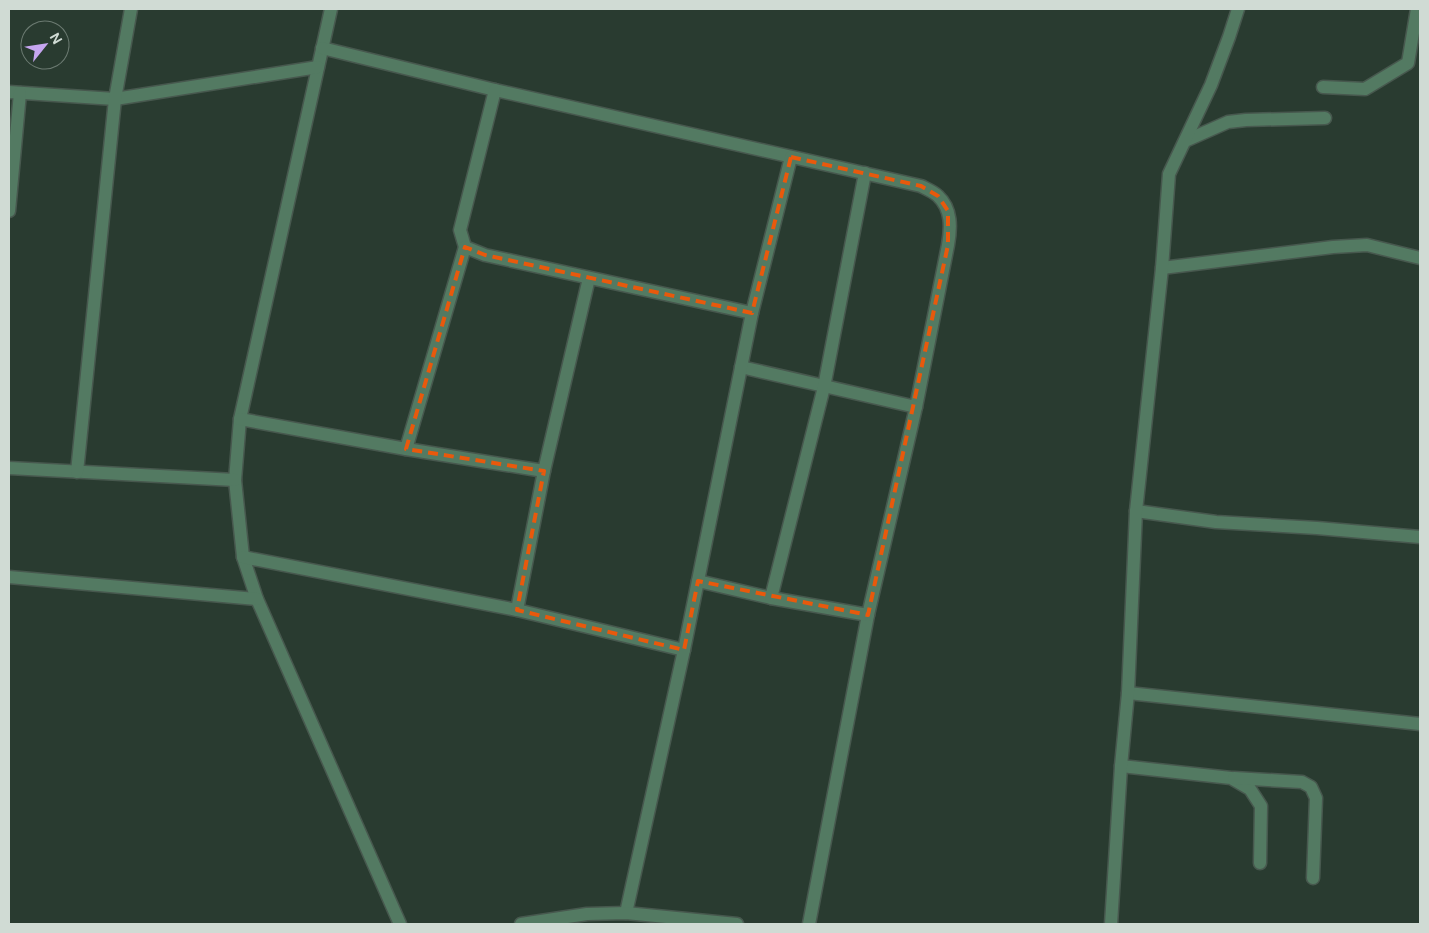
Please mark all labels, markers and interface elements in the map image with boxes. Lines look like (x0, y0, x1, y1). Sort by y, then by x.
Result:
north arrow (20, 20, 70, 70)
text: N (46, 30, 67, 47)

